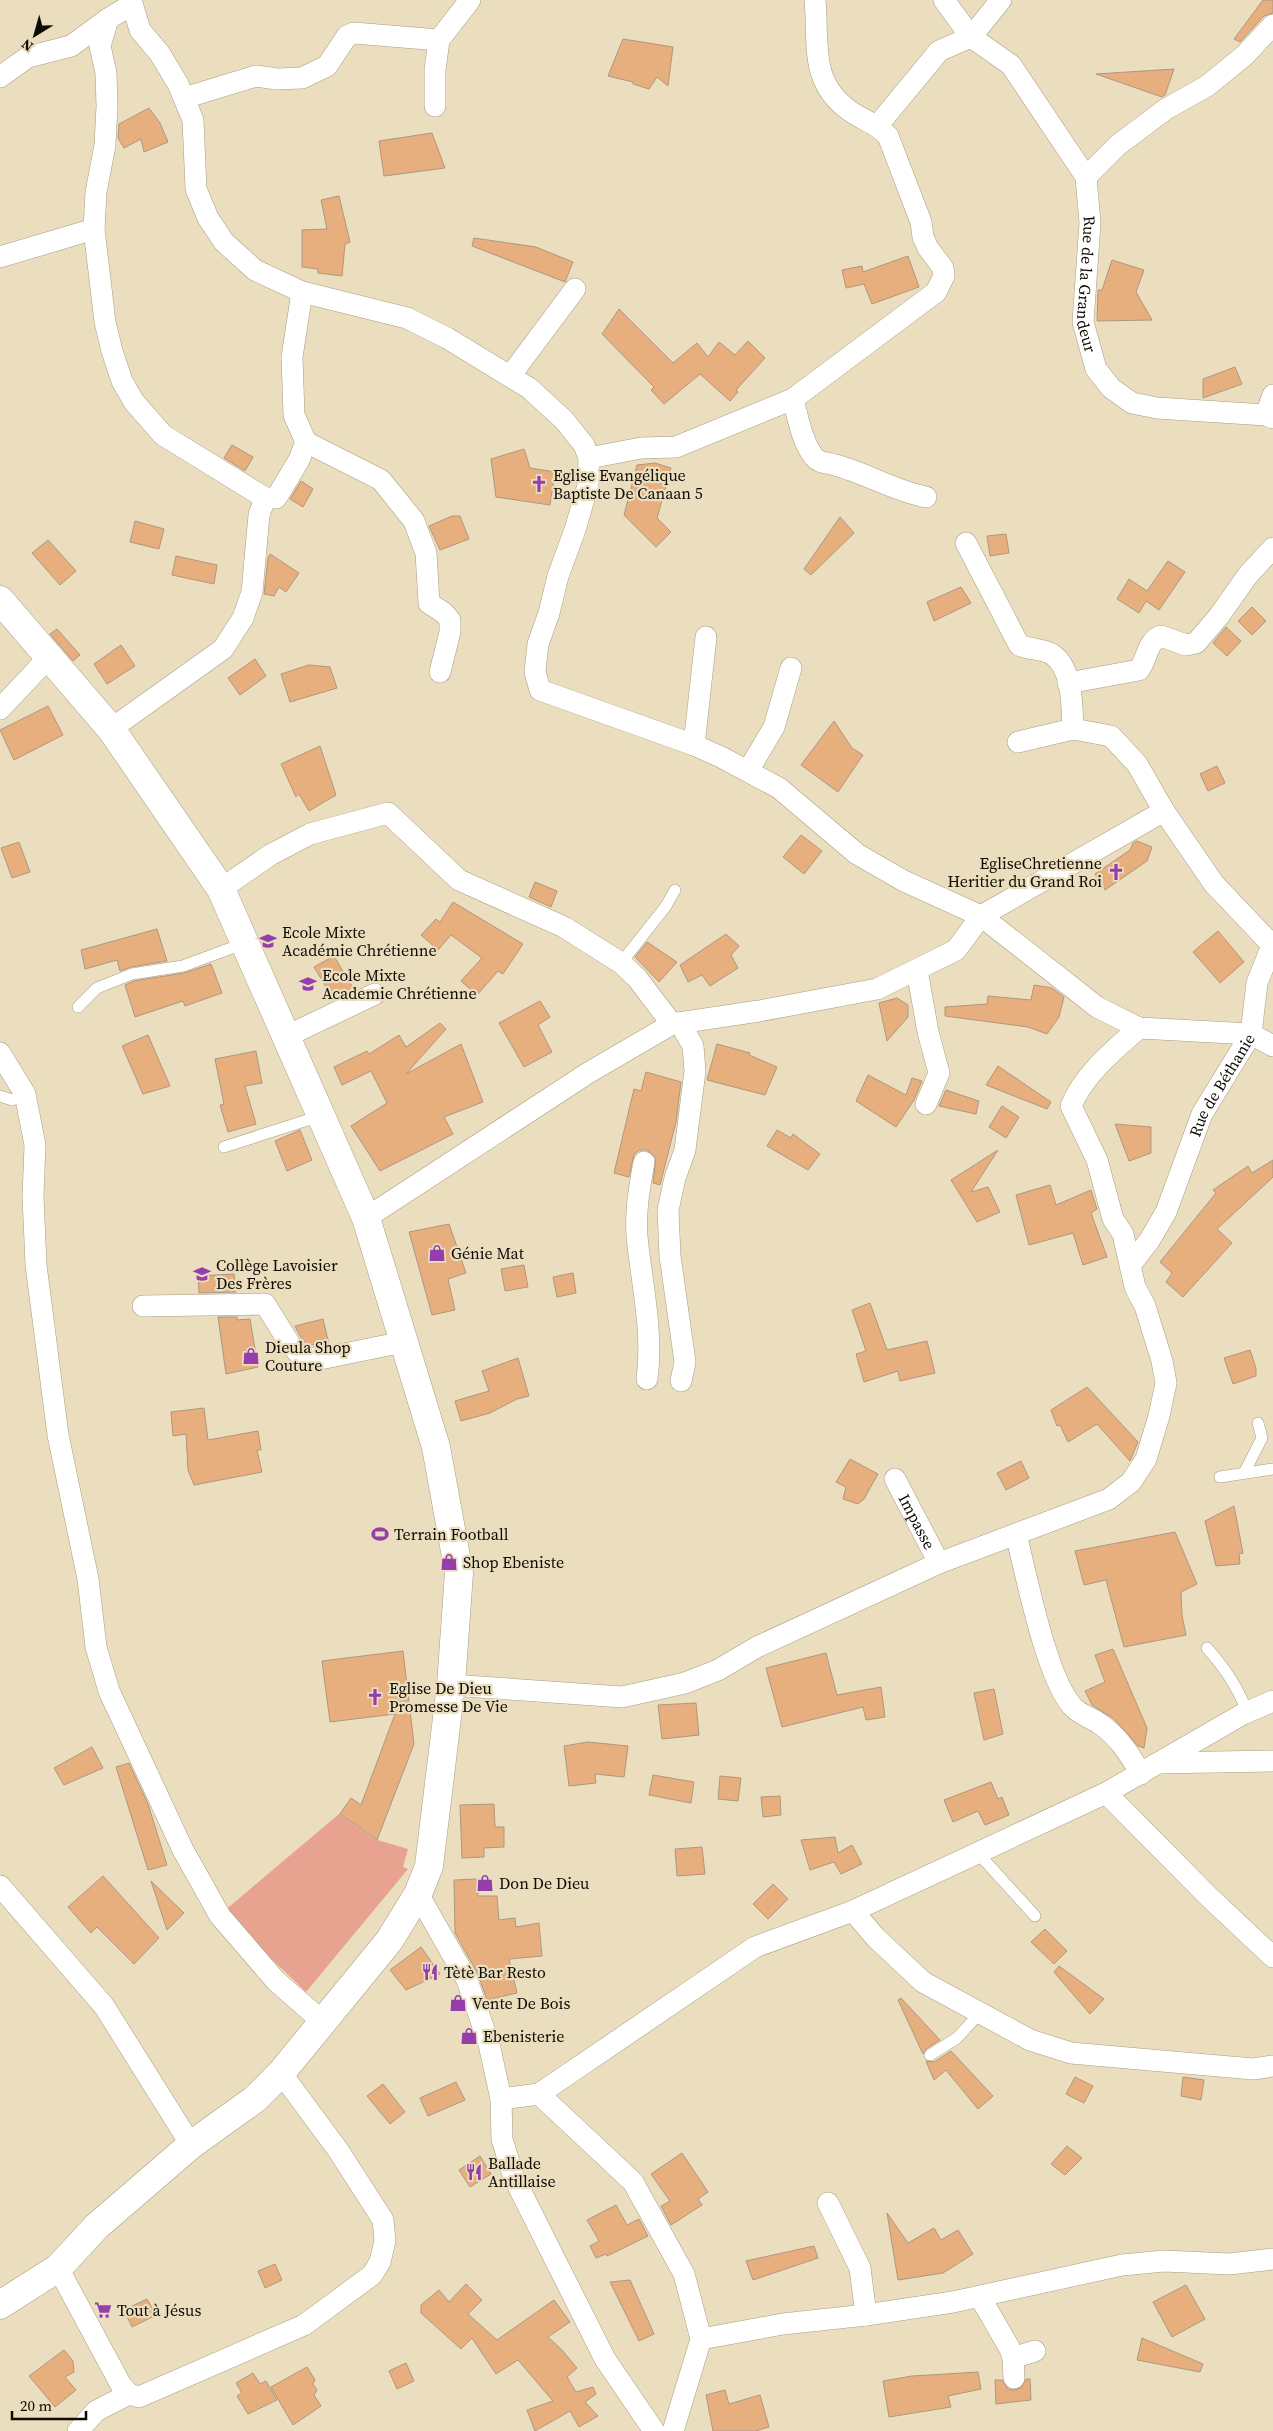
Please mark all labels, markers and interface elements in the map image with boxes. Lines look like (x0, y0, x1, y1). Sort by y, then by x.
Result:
north arrow (10, 10, 60, 60)
text: N (17, 34, 37, 56)
street label: Rue de la Grandeur (1072, 215, 1102, 355)
place label: Eglise Evangélique Baptiste De Canaan 5 (553, 464, 703, 504)
church icon: Eglise Evangélique Baptiste De Canaan 5 (529, 474, 549, 494)
place label: EgliseChretienne Heritier du Grand Roi (948, 852, 1102, 892)
church icon: EgliseChretienne Heritier du Grand Roi (1106, 862, 1126, 882)
place label: Ecole Mixte Académie Chrétienne (282, 921, 437, 961)
school or university icon: Ecole Mixte Académie Chrétienne (258, 931, 278, 951)
place label: Ecole Mixte Academie Chrétienne (322, 964, 477, 1004)
school or university icon: Ecole Mixte Academie Chrétienne (298, 974, 318, 994)
street label: Rue de Béthanie (1184, 1029, 1260, 1140)
place label: Génie Mat (451, 1242, 525, 1264)
shop icon: Génie Mat (427, 1243, 447, 1263)
place label: Collège Lavoisier Des Frères (216, 1254, 338, 1294)
school or university icon: Collège Lavoisier Des Frères (192, 1264, 212, 1284)
place label: Dieula Shop Couture (265, 1336, 351, 1376)
shop icon: Dieula Shop Couture (241, 1346, 261, 1366)
street label: Impasse (894, 1490, 941, 1553)
place label: Terrain Football (394, 1523, 509, 1545)
sports icon: Terrain Football (370, 1524, 390, 1544)
place label: Shop Ebeniste (463, 1551, 564, 1573)
shop icon: Shop Ebeniste (439, 1552, 459, 1572)
place label: Eglise De Dieu Promesse De Vie (389, 1677, 508, 1717)
church icon: Eglise De Dieu Promesse De Vie (365, 1687, 385, 1707)
place label: Don De Dieu (499, 1872, 589, 1894)
shop icon: Don De Dieu (475, 1873, 495, 1893)
place label: Tètè Bar Resto (444, 1961, 546, 1983)
restaurant icon: Tètè Bar Resto (420, 1962, 440, 1982)
place label: Vente De Bois (472, 1992, 570, 2014)
shop icon: Vente De Bois (448, 1993, 468, 2013)
place label: Ebenisterie (483, 2025, 565, 2047)
shop icon: Ebenisterie (459, 2026, 479, 2046)
place label: Ballade Antillaise (488, 2152, 556, 2192)
restaurant icon: Ballade Antillaise (464, 2162, 484, 2182)
place label: Tout à Jésus (117, 2299, 201, 2321)
supermarket icon: Tout à Jésus (93, 2300, 113, 2320)
scale bar (12, 2388, 86, 2420)
text: 20 m (20, 2395, 52, 2416)

